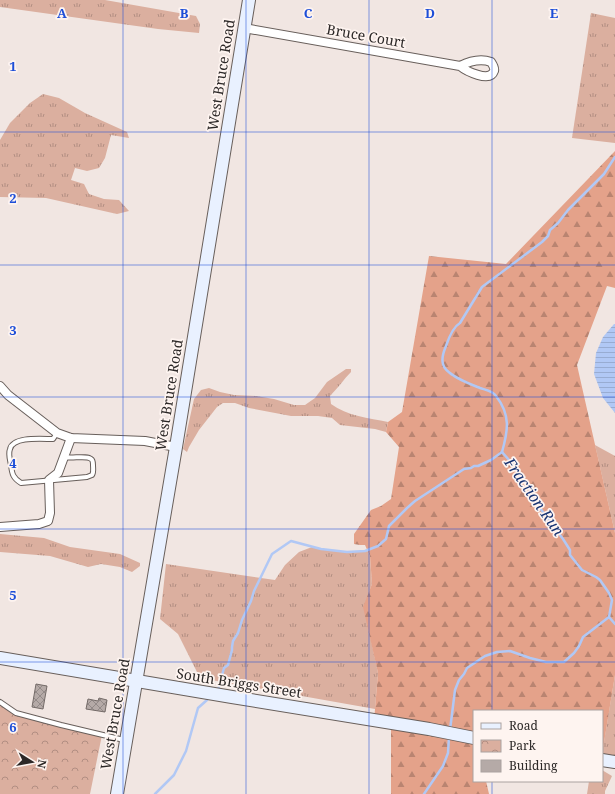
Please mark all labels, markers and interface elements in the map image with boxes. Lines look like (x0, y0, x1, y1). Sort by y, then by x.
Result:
text: A (57, 4, 67, 22)
text: B (180, 4, 189, 22)
text: C (304, 4, 313, 22)
text: D (425, 4, 435, 22)
text: E (550, 4, 559, 22)
street label: West Bruce Road (202, 17, 239, 132)
street label: Bruce Court (325, 19, 407, 52)
text: 1 (9, 57, 17, 75)
text: 2 (9, 189, 17, 207)
text: 3 (9, 321, 17, 339)
street label: West Bruce Road (150, 337, 187, 452)
water label: Fraction Run (500, 453, 569, 539)
text: 4 (9, 454, 17, 472)
text: 5 (9, 586, 17, 604)
street label: West Bruce Road (95, 656, 134, 771)
street label: South Briggs Street (175, 663, 303, 702)
legend (473, 710, 603, 782)
text: Road (509, 717, 539, 734)
text: 6 (9, 718, 17, 736)
text: Park (509, 737, 537, 754)
north arrow (12, 742, 52, 782)
text: Building (509, 757, 558, 774)
text: N (34, 758, 50, 770)

